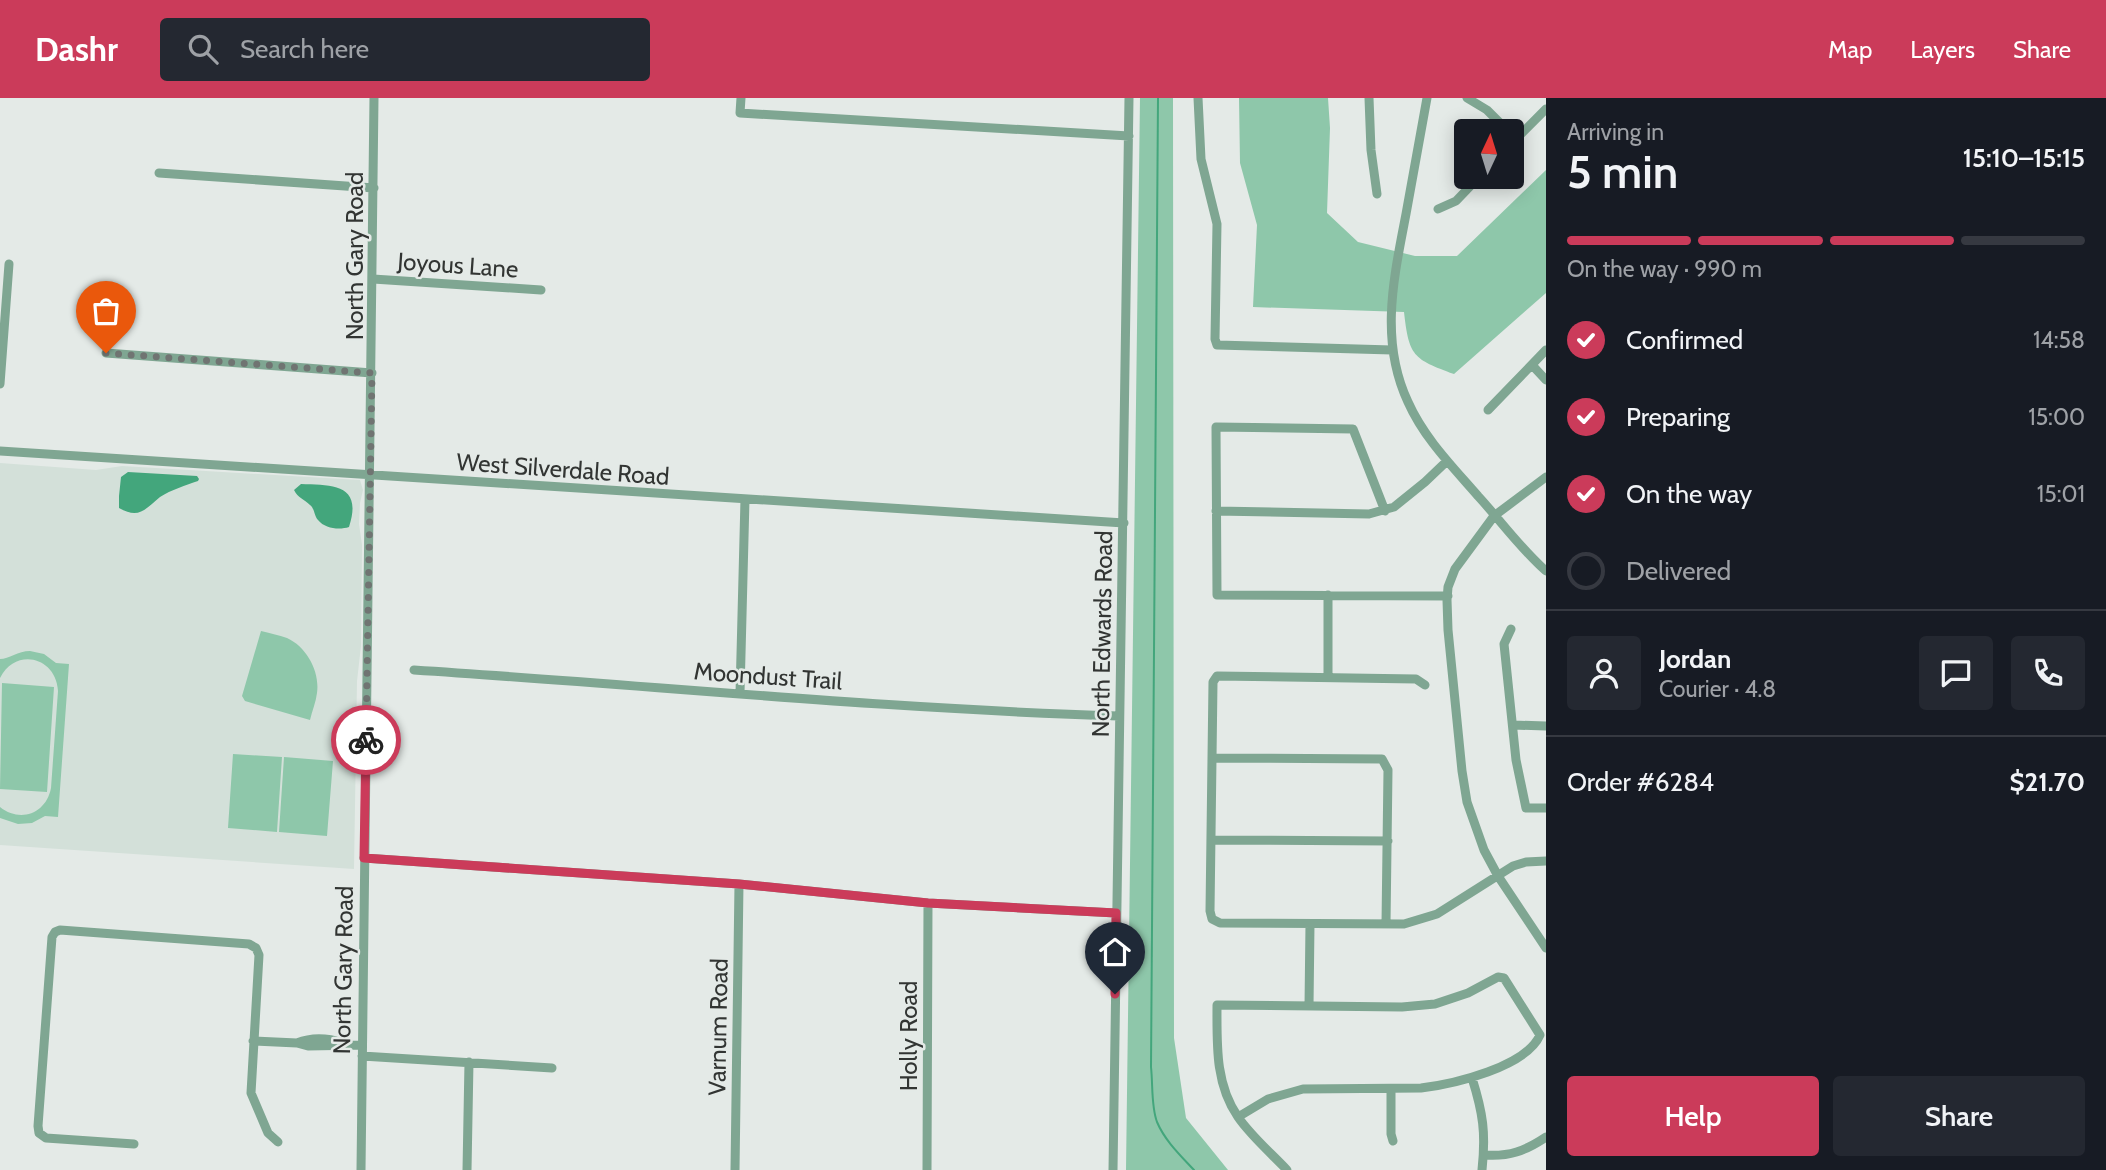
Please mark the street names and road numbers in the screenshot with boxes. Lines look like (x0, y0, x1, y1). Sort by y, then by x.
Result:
street label: North Gary Road (340, 172, 369, 340)
street label: Joyous Lane (396, 246, 519, 284)
street label: West Silverdale Road (456, 447, 670, 491)
street label: North Edwards Road (1086, 530, 1118, 738)
street label: Moondust Trail (693, 656, 844, 696)
street label: North Gary Road (327, 885, 359, 1055)
street label: Varnum Road (702, 958, 734, 1096)
street label: Holly Road (894, 981, 923, 1091)

